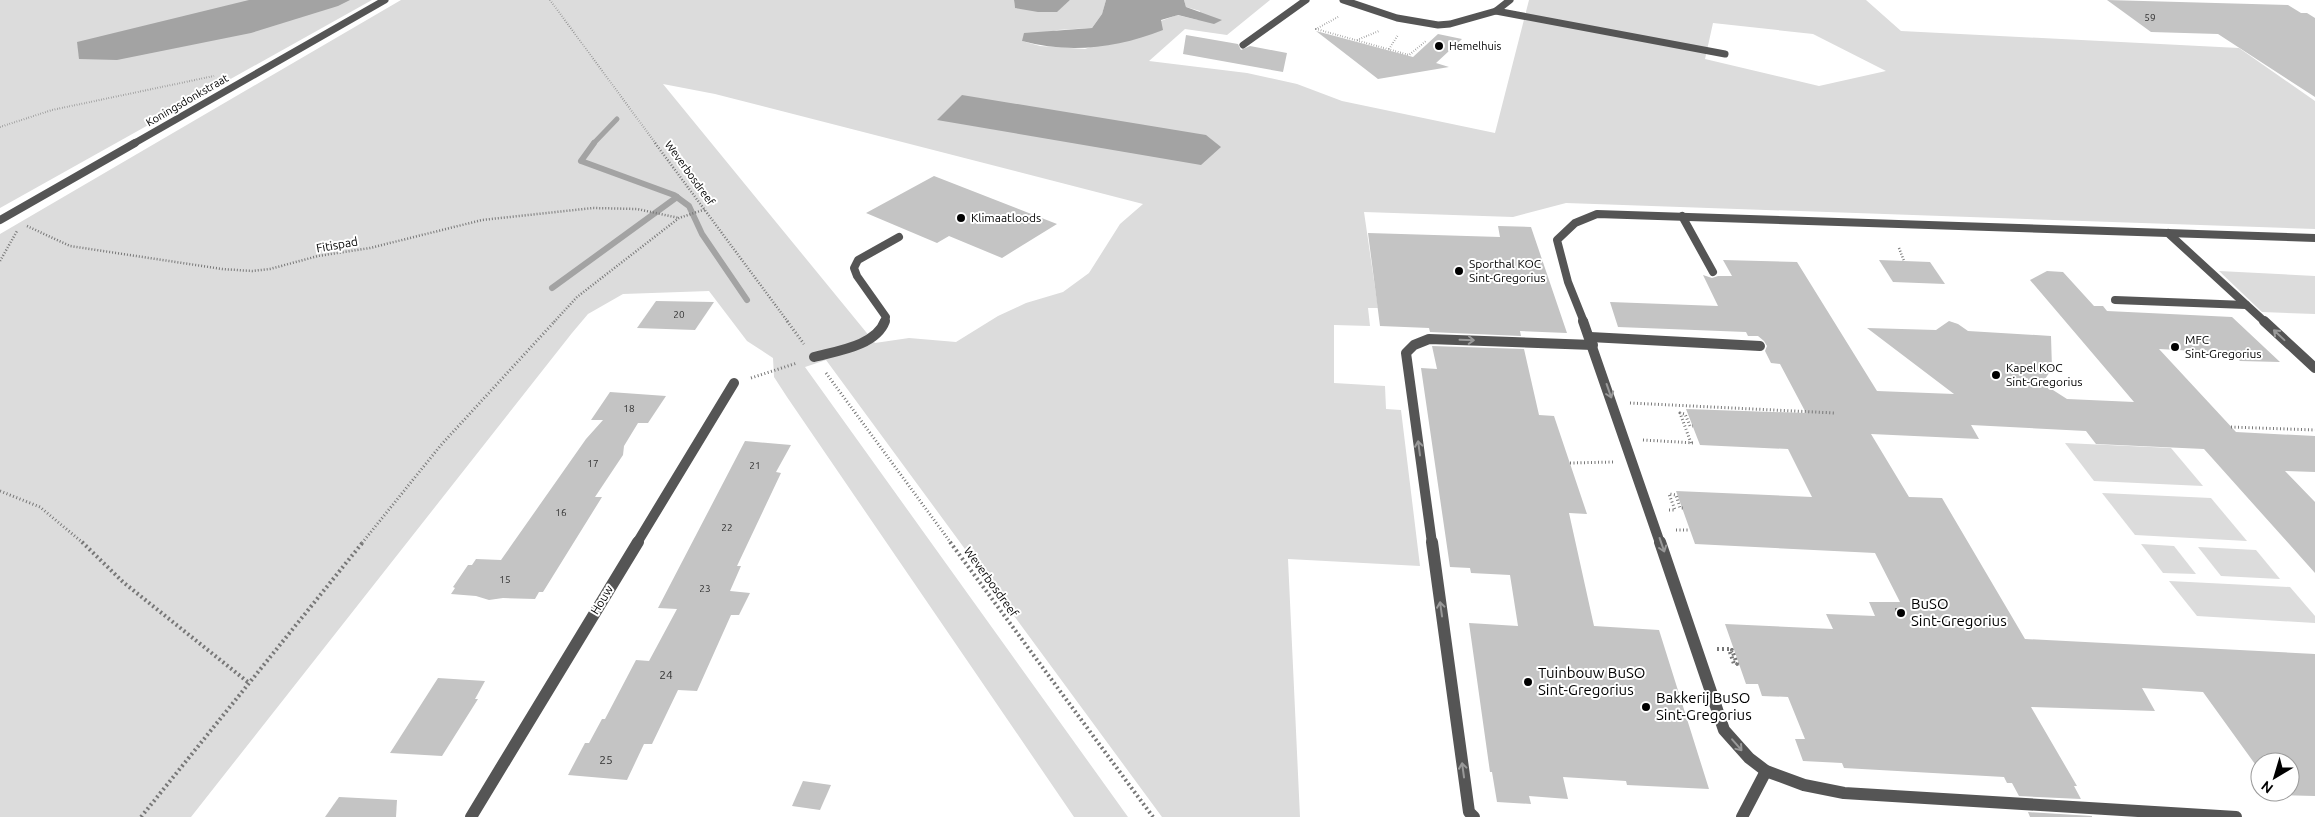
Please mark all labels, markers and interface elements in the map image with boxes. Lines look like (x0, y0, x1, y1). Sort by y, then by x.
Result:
house number: 59 (2144, 12, 2156, 23)
marker: Hemelhuis (1433, 40, 1445, 52)
place label: Hemelhuis (1449, 40, 1501, 52)
street label: Koningsdonkstraat (144, 71, 231, 128)
street label: Weverbosdreef (663, 139, 718, 208)
place label: Klimaatloods (971, 211, 1041, 224)
marker: Klimaatloods (955, 212, 967, 224)
street label: Fitispad (315, 234, 359, 255)
place label: Sporthal KOC Sint-Gregorius (1469, 257, 1546, 284)
marker: Sporthal KOC Sint-Gregorius (1453, 265, 1465, 277)
house number: 20 (673, 309, 685, 320)
one-way arrow (2273, 329, 2286, 341)
place label: MFC Sint-Gregorius (2185, 333, 2262, 360)
one-way arrow (1458, 335, 1475, 345)
marker: MFC Sint-Gregorius (2169, 341, 2181, 353)
place label: Kapel KOC Sint-Gregorius (2006, 361, 2083, 388)
marker: Kapel KOC Sint-Gregorius (1990, 369, 2002, 381)
one-way arrow (1605, 383, 1614, 398)
house number: 18 (623, 403, 635, 414)
one-way arrow (1414, 441, 1424, 457)
house number: 17 (587, 458, 599, 469)
house number: 21 (749, 460, 761, 471)
house number: 16 (555, 507, 567, 518)
house number: 22 (721, 522, 733, 533)
one-way arrow (1658, 536, 1667, 552)
street label: Weverbosdreef (962, 544, 1021, 620)
house number: 15 (499, 574, 511, 585)
street label: Houw (588, 582, 616, 617)
house number: 23 (699, 583, 711, 594)
place label: BuSO Sint-Gregorius (1911, 595, 2007, 629)
one-way arrow (1436, 602, 1446, 618)
marker: BuSO Sint-Gregorius (1895, 607, 1907, 619)
place label: Tuinbouw BuSO Sint-Gregorius (1538, 664, 1645, 698)
house number: 24 (659, 668, 673, 681)
marker: Tuinbouw BuSO Sint-Gregorius (1522, 676, 1534, 688)
place label: Bakkerij BuSO Sint-Gregorius (1656, 689, 1752, 723)
marker: Bakkerij BuSO Sint-Gregorius (1640, 701, 1652, 713)
one-way arrow (1731, 738, 1743, 751)
north arrow (2250, 752, 2300, 802)
house number: 25 (599, 753, 613, 766)
one-way arrow (1458, 763, 1468, 779)
text: N (2258, 778, 2276, 797)

